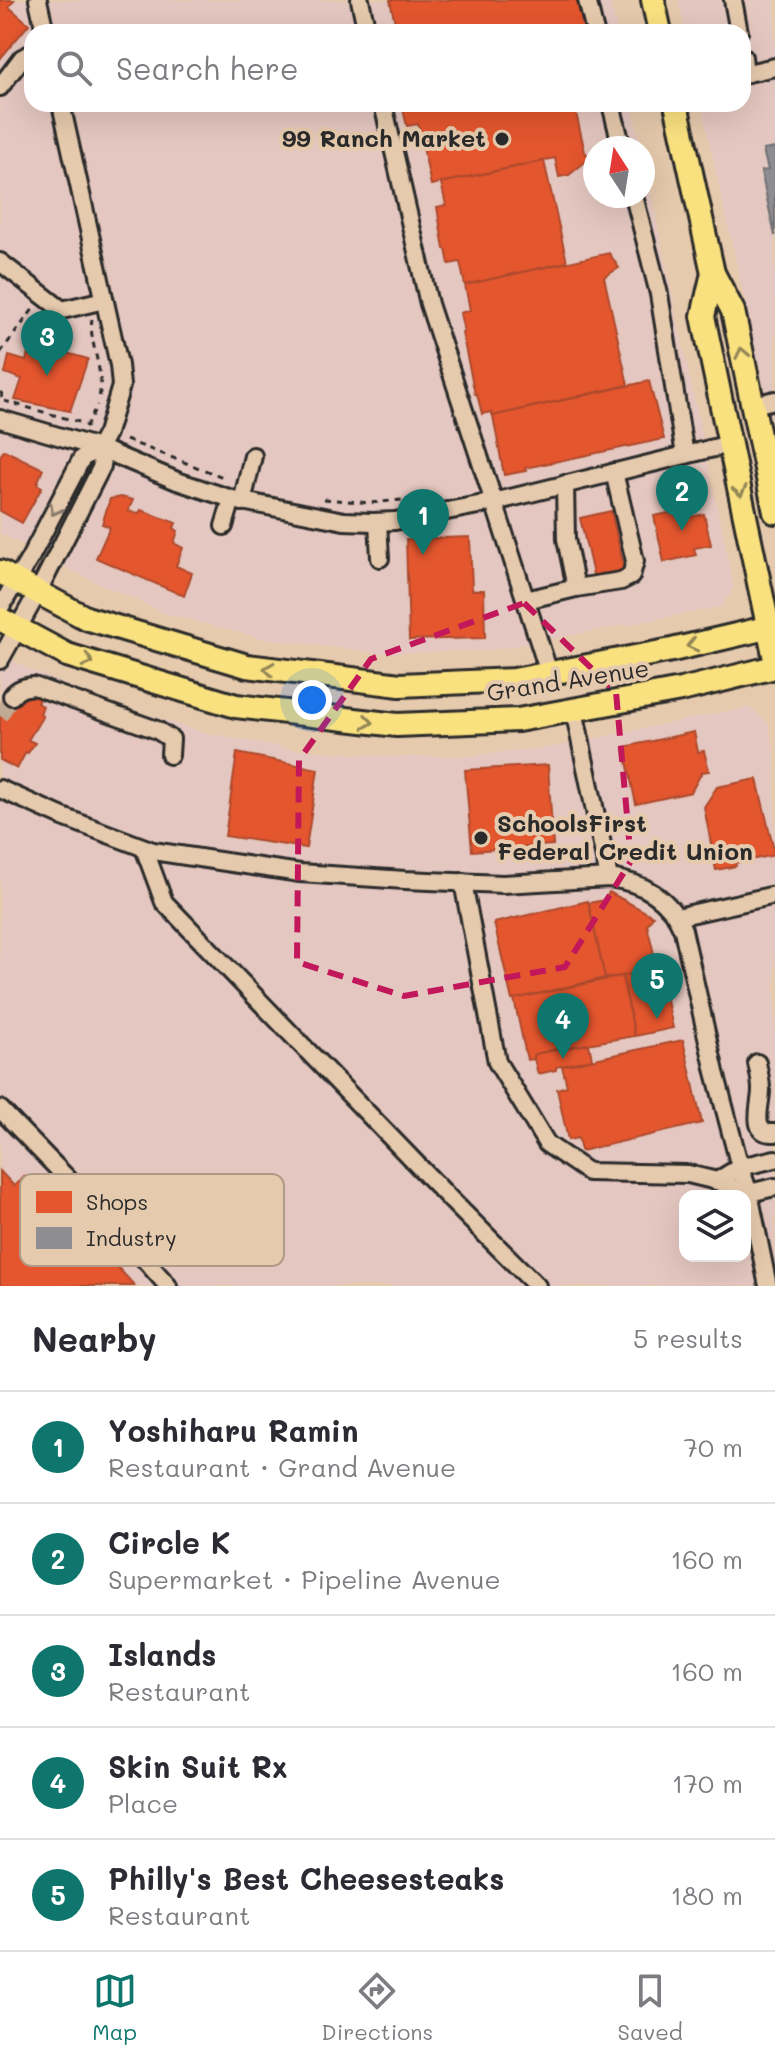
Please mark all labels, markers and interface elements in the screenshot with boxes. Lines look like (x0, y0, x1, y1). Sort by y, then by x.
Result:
search box (24, 24, 751, 112)
icon: search (52, 46, 96, 90)
text: Search here (116, 48, 299, 88)
place label: 99 Ranch Market (282, 122, 486, 153)
marker: 99 Ranch Market (493, 130, 511, 148)
north arrow (583, 136, 655, 208)
pin: 3 (21, 310, 73, 376)
one-way arrow (734, 347, 751, 360)
pin: 2 (656, 465, 708, 531)
one-way arrow (730, 484, 747, 498)
pin: 1 (397, 489, 449, 555)
one-way arrow (50, 502, 65, 516)
one-way arrow (686, 636, 699, 653)
street label: Grand Avenue (484, 651, 651, 708)
one-way arrow (81, 652, 94, 668)
one-way arrow (262, 660, 275, 677)
your location (292, 680, 332, 720)
one-way arrow (362, 713, 375, 730)
place label: SchoolsFirst Federal Credit Union (497, 807, 753, 866)
marker: SchoolsFirst Federal Credit Union (472, 829, 490, 847)
pin: 5 (631, 953, 683, 1019)
pin: 4 (537, 993, 589, 1059)
legend (20, 1174, 284, 1266)
text: Shops (86, 1187, 148, 1216)
map controls (679, 1190, 751, 1262)
button: layers (679, 1190, 751, 1262)
text: Industry (86, 1223, 177, 1252)
text: Nearby (32, 1316, 157, 1361)
text: 5 results (633, 1321, 743, 1355)
text: Yoshiharu Ramin (108, 1410, 358, 1450)
text: 1 (52, 1430, 64, 1464)
text: 70 m (683, 1430, 743, 1464)
text: Restaurant · Grand Avenue (108, 1450, 456, 1484)
text: Circle K (108, 1522, 231, 1562)
text: 2 (51, 1542, 65, 1576)
text: 160 m (671, 1542, 743, 1576)
text: Supermarket · Pipeline Avenue (108, 1562, 501, 1596)
text: Islands (108, 1634, 216, 1674)
text: 3 (50, 1654, 66, 1688)
text: 160 m (671, 1654, 743, 1688)
text: Restaurant (108, 1674, 250, 1708)
text: Skin Suit Rx (108, 1746, 288, 1786)
text: 4 (50, 1766, 66, 1800)
text: 170 m (672, 1766, 743, 1800)
text: Place (108, 1786, 178, 1820)
text: Philly's Best Cheesesteaks (108, 1858, 504, 1898)
text: 5 (50, 1878, 66, 1912)
text: 180 m (671, 1878, 743, 1912)
text: Restaurant (108, 1898, 250, 1932)
tab: Map (92, 1969, 137, 2046)
tab: Directions (321, 1969, 433, 2046)
tab: Saved (618, 1969, 683, 2046)

